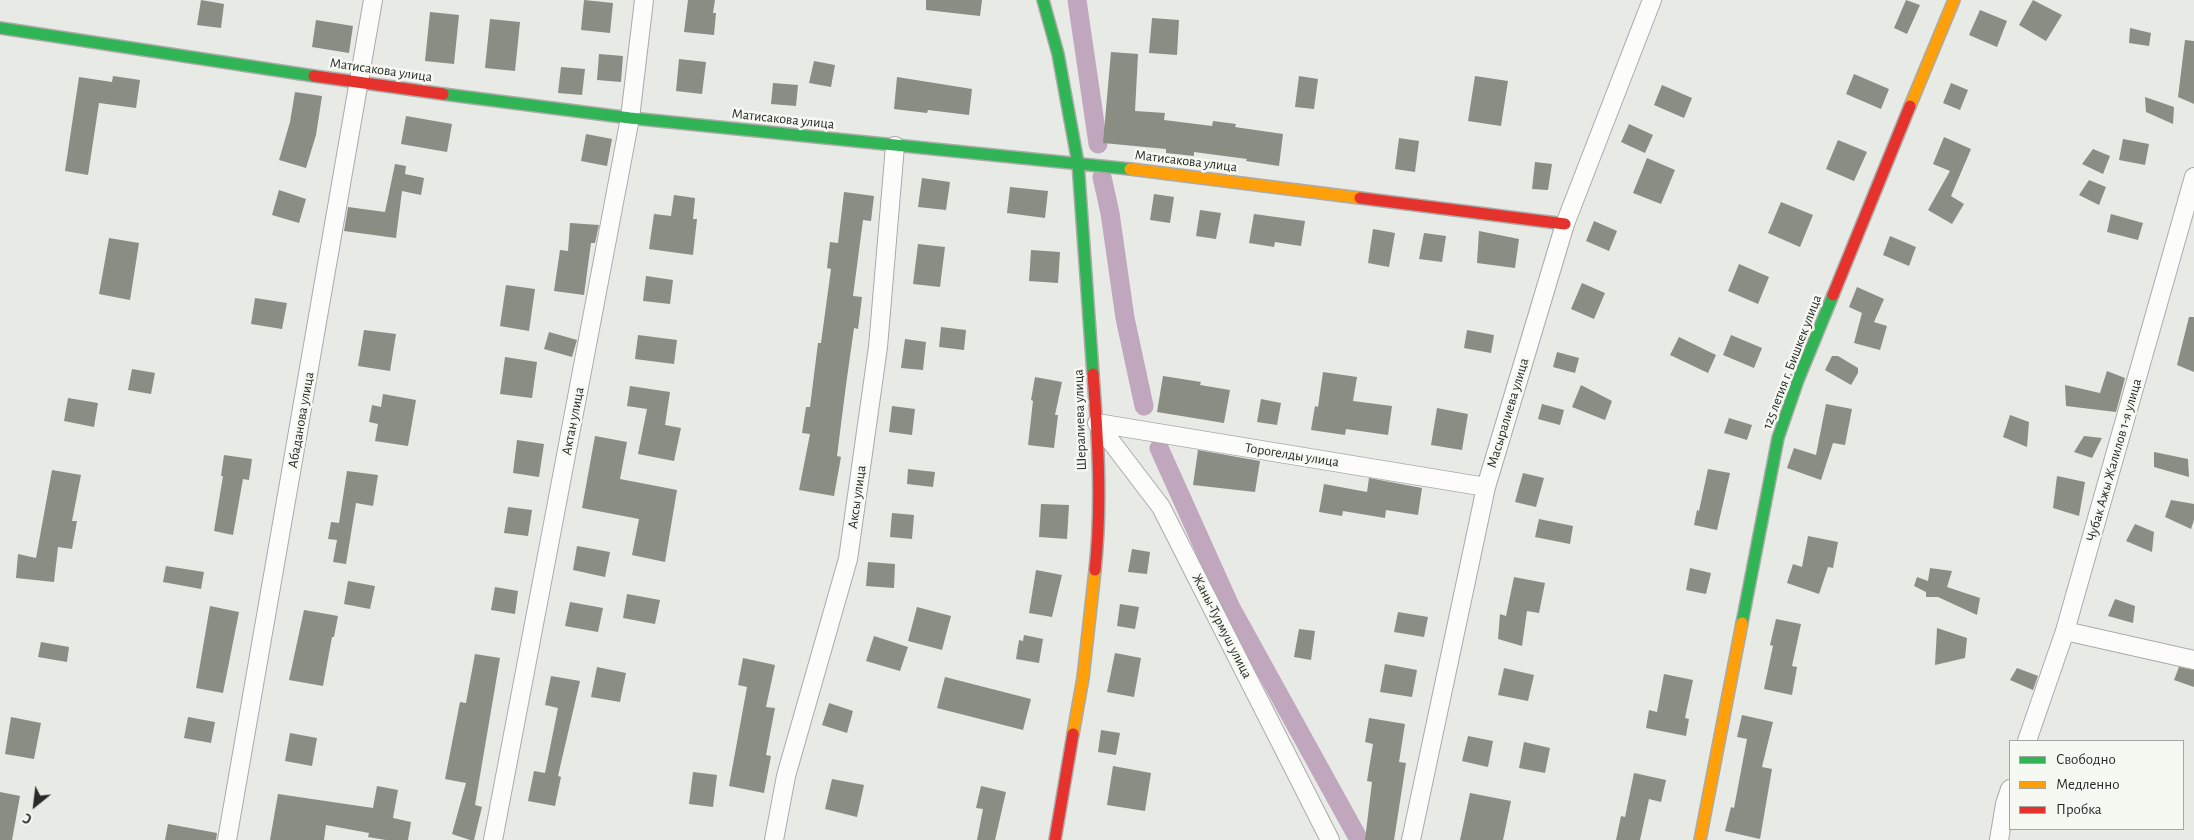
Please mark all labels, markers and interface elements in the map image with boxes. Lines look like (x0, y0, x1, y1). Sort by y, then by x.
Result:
street label: Матисакова улица (329, 55, 433, 85)
street label: Матисакова улица (731, 105, 835, 133)
street label: Матисакова улица (1134, 146, 1238, 176)
street label: 125 летия г. Бишкек улица (1759, 292, 1825, 432)
street label: Масыралиева улица (1483, 356, 1533, 470)
street label: Шералиева улица (1070, 369, 1090, 471)
street label: Абаданова улица (284, 371, 318, 469)
street label: Чубак Ажы Жалилов 1-я улица (2083, 377, 2145, 543)
street label: Актан улица (558, 386, 588, 456)
street label: Торогелды улица (1244, 439, 1340, 471)
street label: Аксы улица (844, 464, 870, 530)
street label: Жаны-Турмуш улица (1188, 571, 1256, 681)
legend (2009, 740, 2184, 830)
text: Свободно (2056, 752, 2116, 767)
text: Медленно (2056, 777, 2120, 792)
north arrow (10, 780, 60, 830)
text: Пробка (2056, 802, 2102, 817)
text: С (21, 810, 35, 826)

